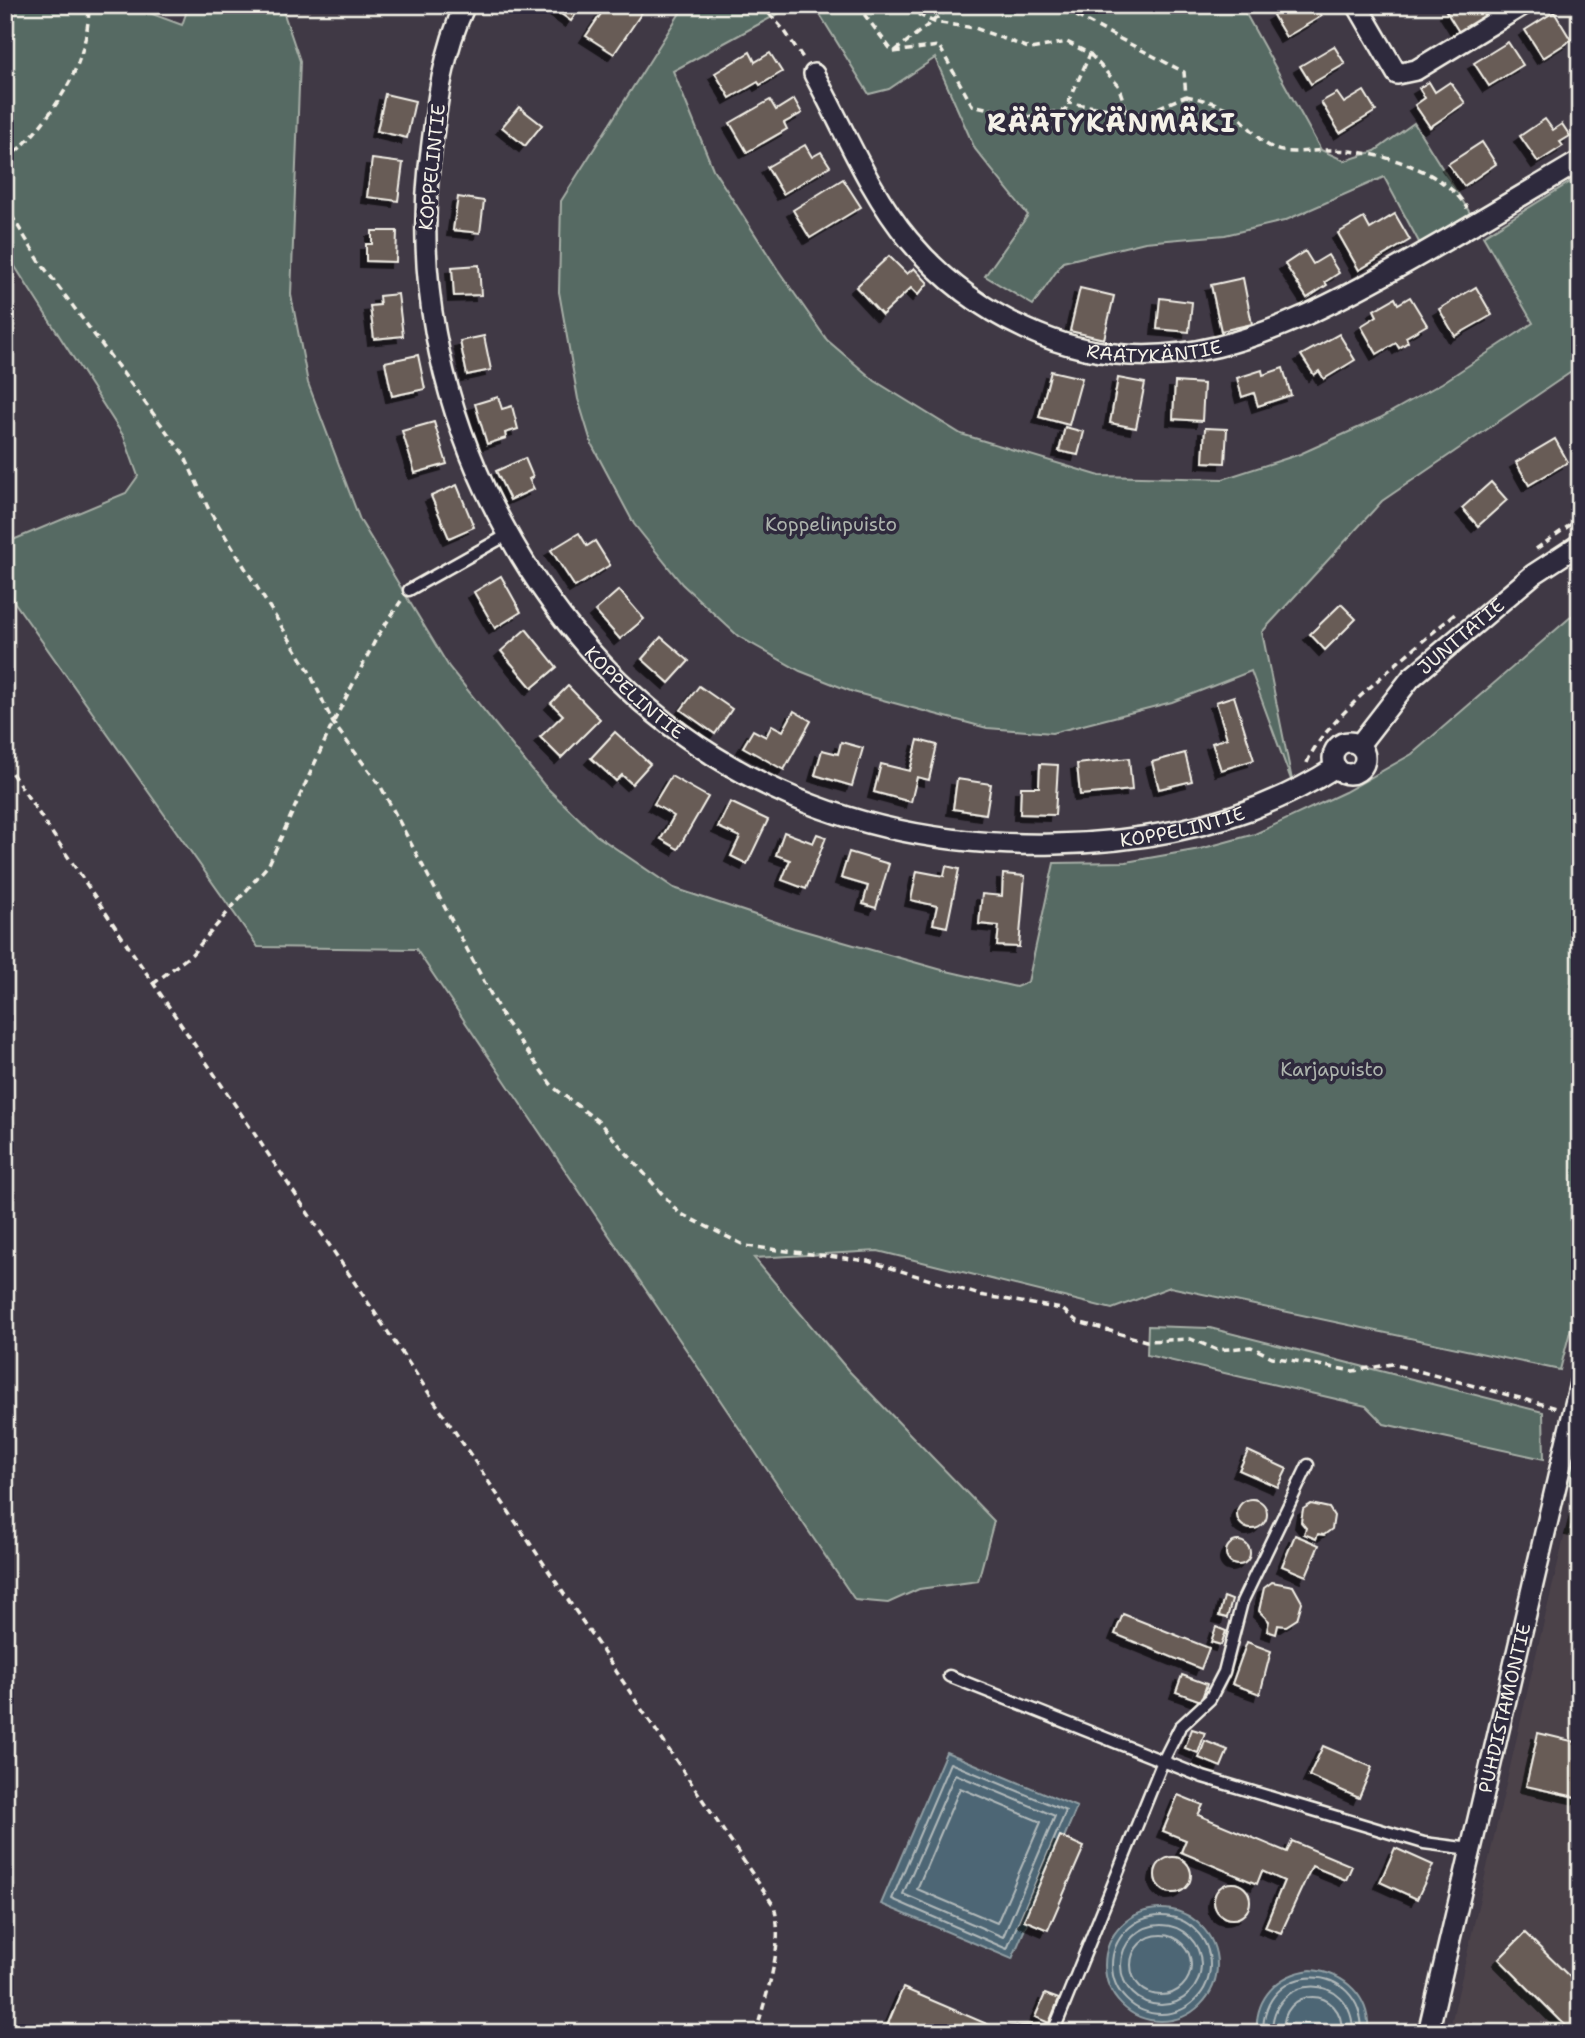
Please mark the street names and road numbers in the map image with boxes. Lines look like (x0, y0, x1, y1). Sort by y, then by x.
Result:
street label: KOPPELINTIE (413, 102, 451, 232)
street label: RÄÄTYKÄNTIE (1085, 333, 1224, 368)
street label: JUNTTATIE (1412, 592, 1509, 680)
street label: KOPPELINTIE (579, 640, 690, 745)
street label: KOPPELINTIE (1118, 800, 1248, 852)
street label: PUHDISTAMONTIE (1472, 1620, 1536, 1795)

